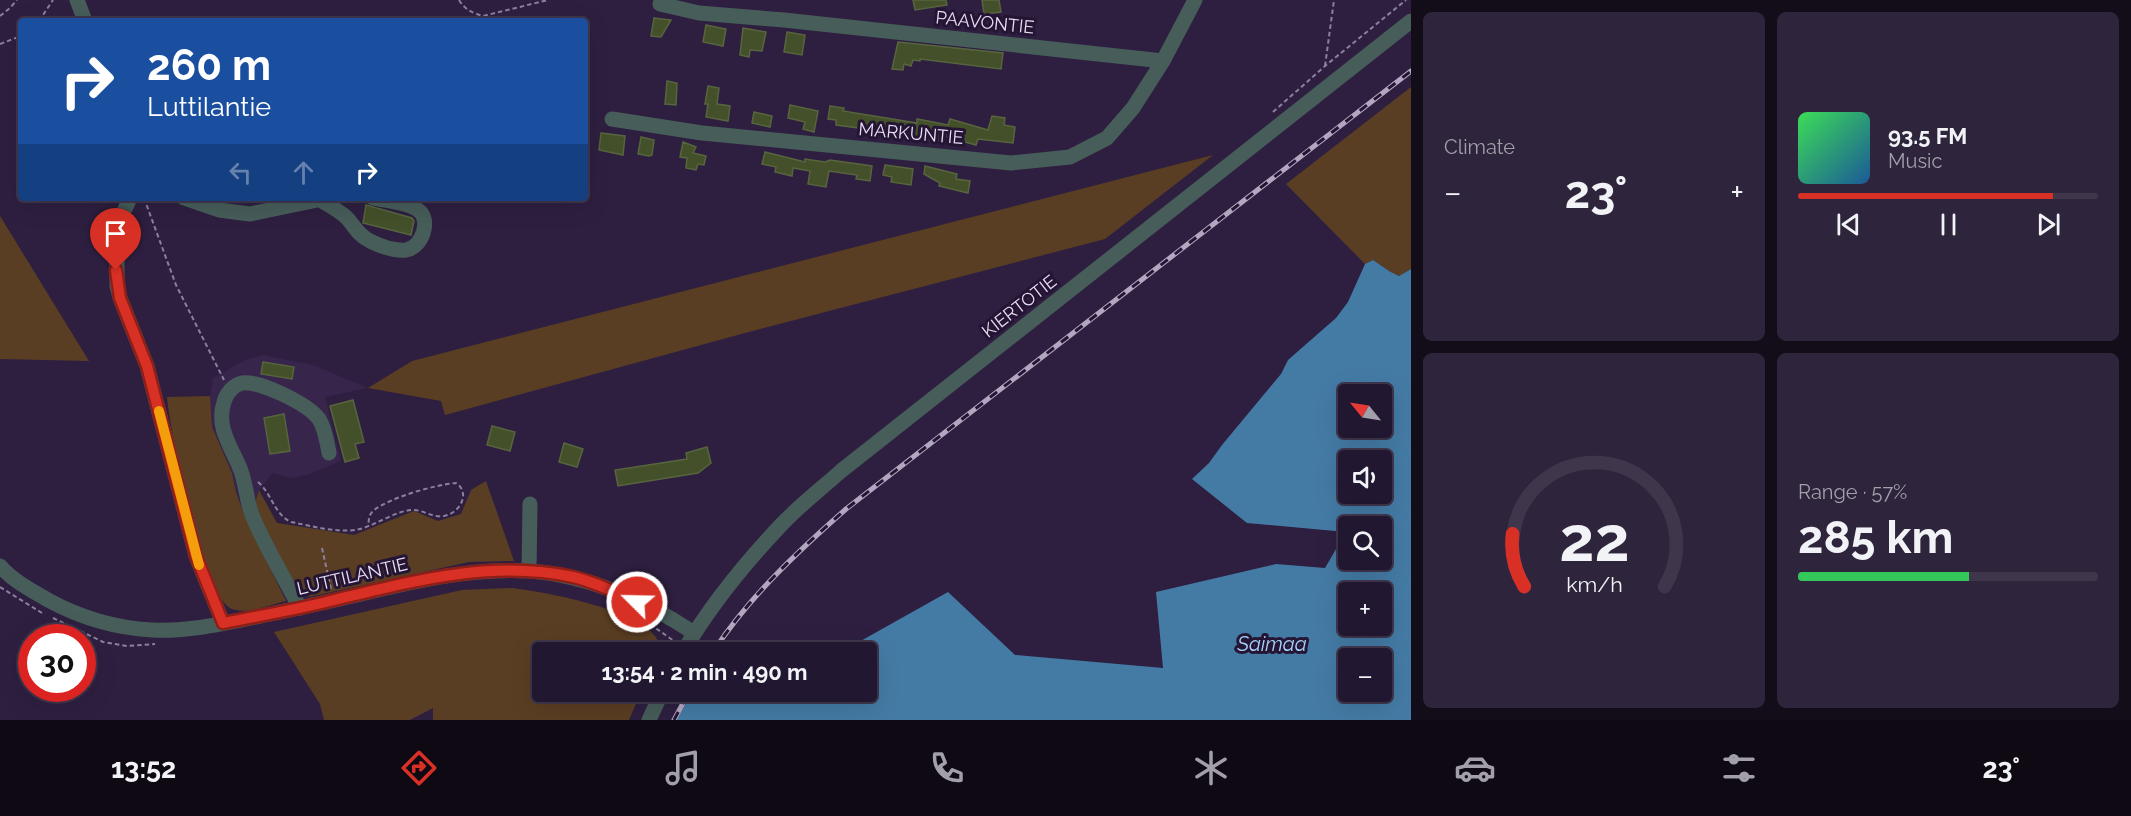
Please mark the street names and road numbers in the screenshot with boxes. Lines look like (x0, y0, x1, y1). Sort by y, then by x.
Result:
street label: PAAVONTIE (935, 6, 1035, 38)
street label: MARKUNTIE (858, 118, 964, 148)
street label: KIERTOTIE (978, 270, 1060, 342)
street label: LUTTILANTIE (295, 553, 409, 599)

